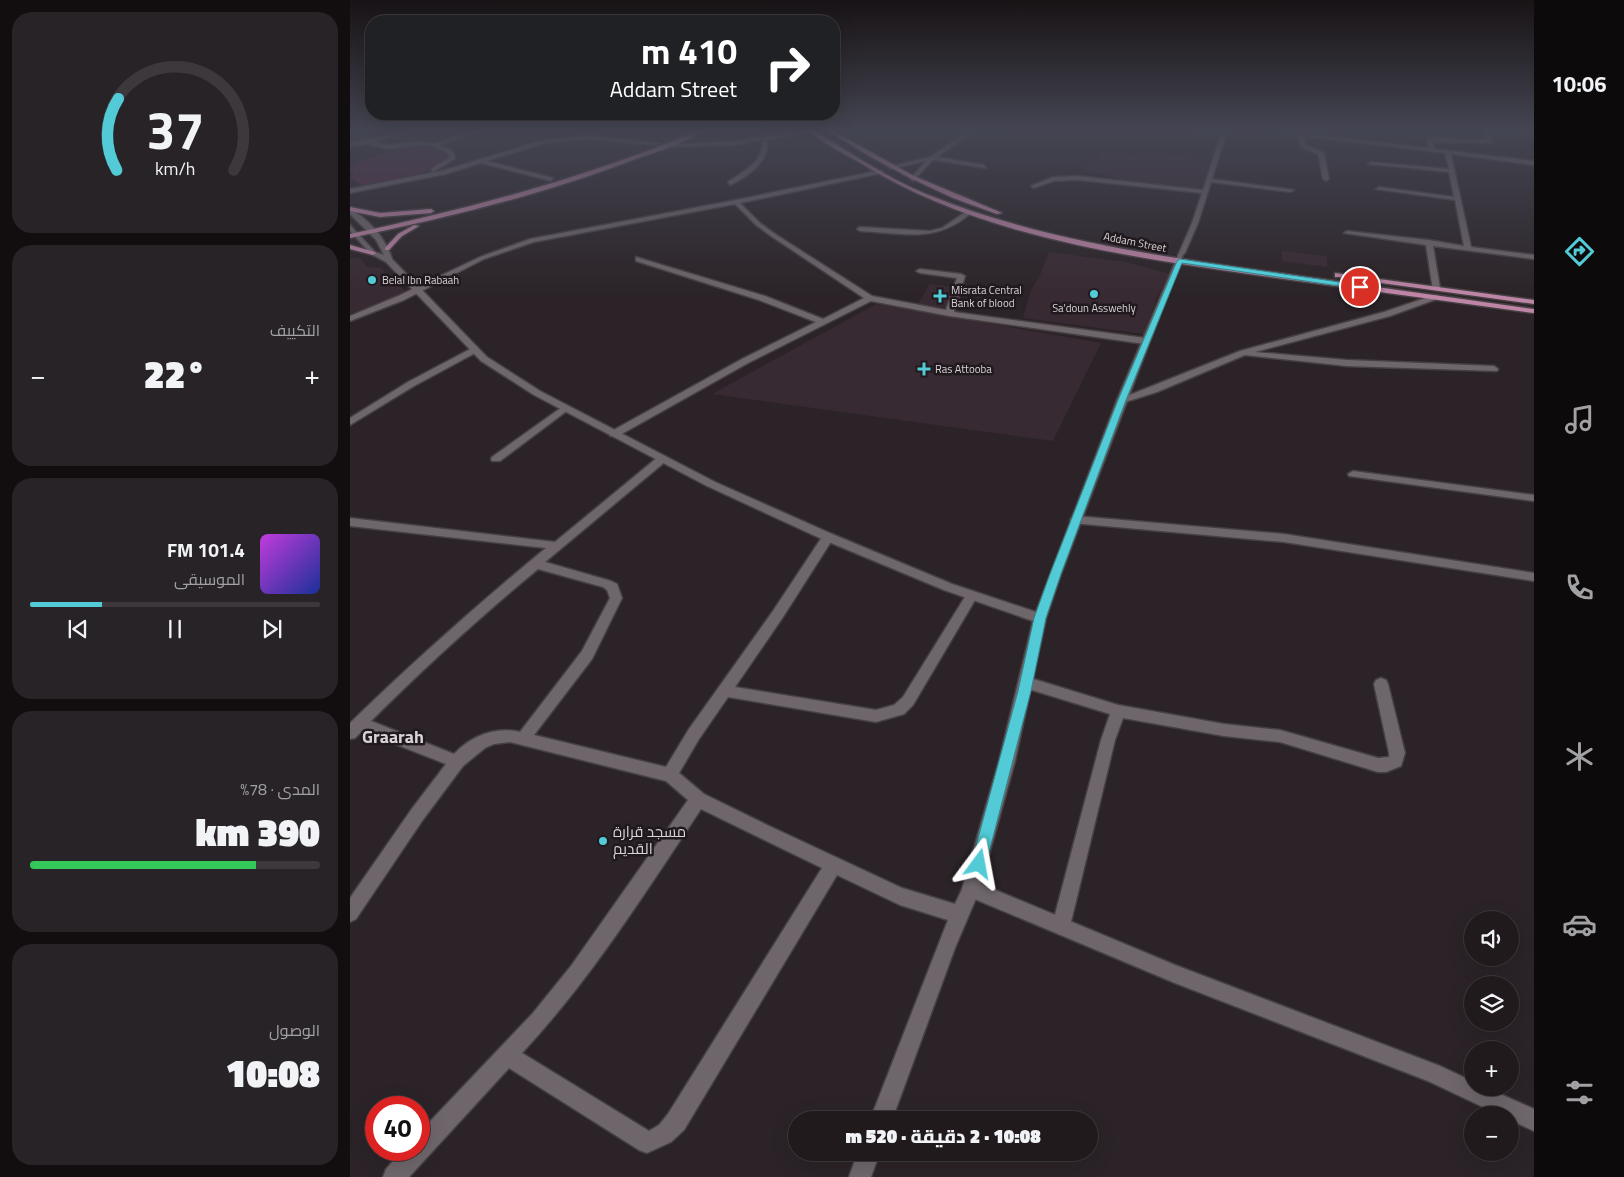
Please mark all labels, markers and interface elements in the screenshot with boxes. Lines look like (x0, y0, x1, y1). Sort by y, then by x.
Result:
text: 410 m (641, 24, 737, 78)
icon: right (755, 35, 820, 100)
text: 10:06 (1552, 67, 1606, 101)
text: Addam Street (610, 72, 737, 106)
text: 37 (146, 90, 204, 169)
text: km/h (155, 155, 195, 182)
street label: Addam Street (1102, 228, 1168, 256)
icon: directions (1562, 234, 1597, 269)
pin (1339, 266, 1381, 308)
place label: Belal Ibn Rabaah (382, 272, 459, 288)
icon: arrive (1346, 273, 1374, 301)
marker: Belal Ibn Rabaah (366, 274, 378, 286)
place label: Misrata Central Bank of blood (951, 282, 1022, 311)
marker: Sa'doun Asswehly (1088, 288, 1100, 300)
marker: Misrata Central Bank of blood (933, 289, 947, 303)
place label: Sa'doun Asswehly (1052, 300, 1137, 316)
text: التكييف (270, 318, 320, 342)
text: 22° (144, 345, 206, 403)
text: − (30, 353, 46, 396)
text: + (304, 353, 320, 396)
place label: Ras Attooba (935, 361, 992, 377)
marker: Ras Attooba (917, 362, 931, 376)
icon: music (1562, 402, 1597, 437)
text: 101.4 FM (167, 535, 245, 564)
text: الموسيقى (174, 567, 245, 591)
icon: phone (1562, 570, 1597, 605)
icon: previous (64, 615, 92, 643)
icon: pause (161, 615, 189, 643)
icon: next (258, 615, 286, 643)
district label: Graarah (362, 723, 424, 750)
icon: climate (1562, 739, 1597, 774)
text: المدى · 78% (240, 777, 320, 801)
text: 390 km (195, 803, 320, 861)
place label: مسجد قرارة القديم (613, 820, 686, 860)
marker: مسجد قرارة القديم (597, 835, 609, 847)
position arrow (952, 837, 1004, 889)
icon: car (1562, 907, 1597, 942)
map controls (1464, 911, 1519, 1161)
button: sound (1464, 911, 1519, 966)
button: layers (1464, 976, 1519, 1031)
text: الوصول (269, 1018, 320, 1042)
button: + (1464, 1041, 1519, 1096)
text: 10:08 (225, 1044, 320, 1102)
icon: filters (1562, 1075, 1597, 1110)
speed limit sign: 40 (365, 1096, 430, 1161)
button: − (1464, 1106, 1519, 1161)
text: 10:08 · 2 دقيقة · 520 m (845, 1121, 1041, 1150)

